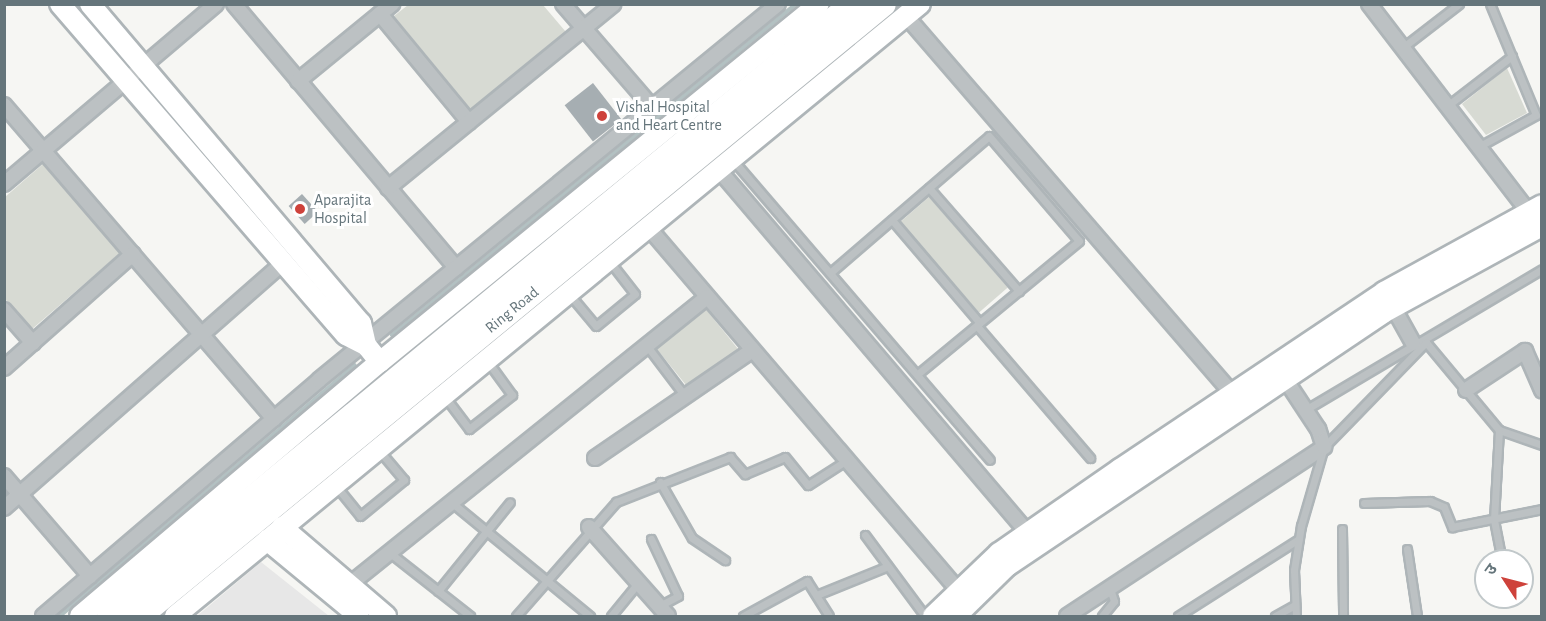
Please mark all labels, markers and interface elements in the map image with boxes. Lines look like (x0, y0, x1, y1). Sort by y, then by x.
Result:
place label: Vishal Hospital and Heart Centre (616, 97, 722, 135)
marker: Vishal Hospital and Heart Centre (593, 107, 611, 125)
place label: Aparajita Hospital (314, 190, 371, 228)
marker: Aparajita Hospital (291, 200, 309, 218)
street label: Ring Road (481, 283, 543, 337)
north arrow (1474, 549, 1534, 609)
text: उ (1482, 561, 1500, 578)

